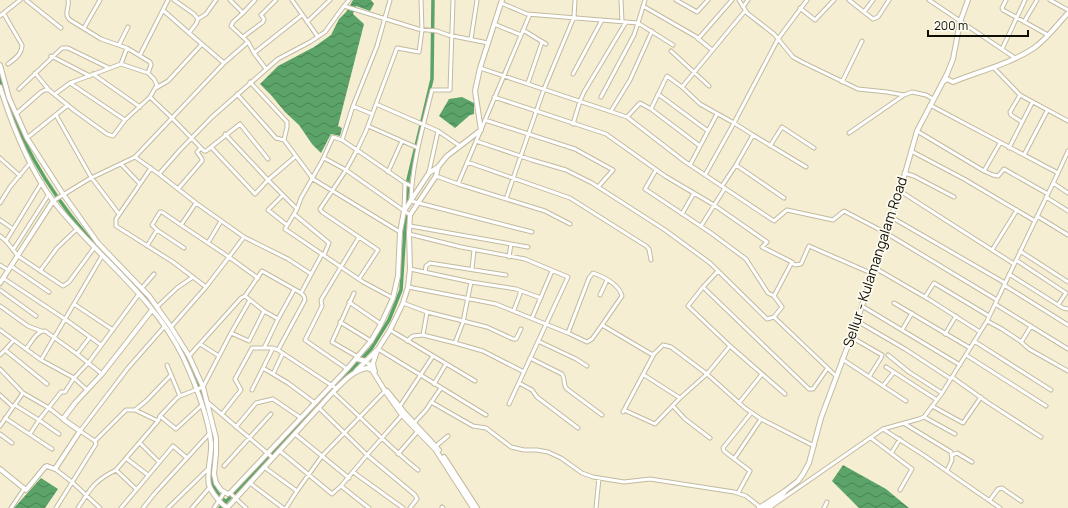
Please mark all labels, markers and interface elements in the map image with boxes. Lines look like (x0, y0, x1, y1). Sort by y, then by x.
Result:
scale bar (928, 12, 1028, 38)
text: 200 m (934, 17, 968, 34)
street label: Sellur - Kulamangalam Road (838, 174, 911, 350)

